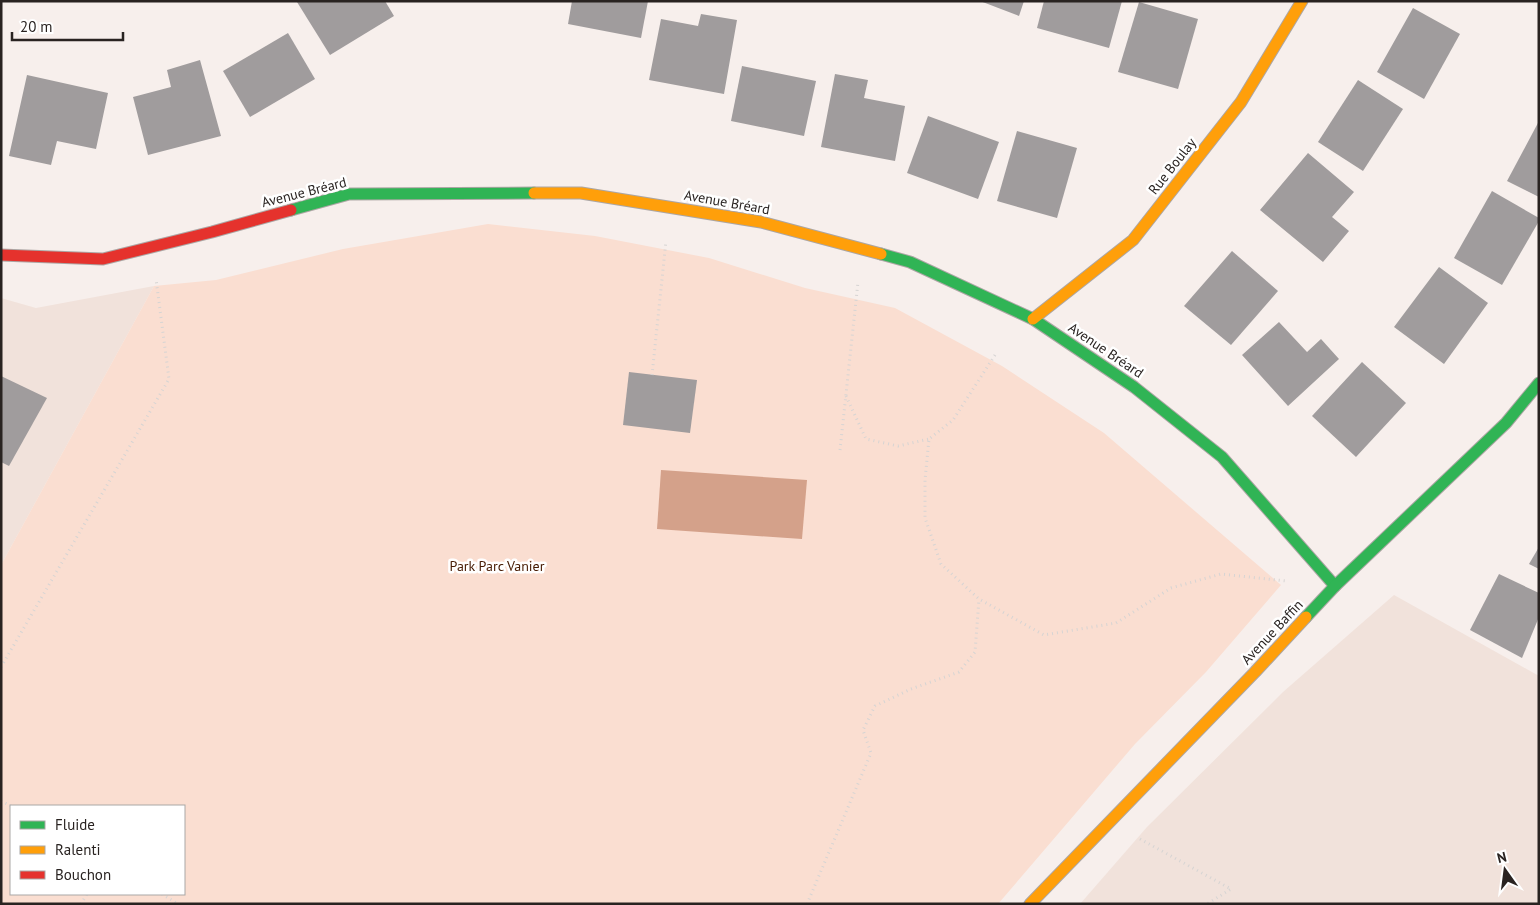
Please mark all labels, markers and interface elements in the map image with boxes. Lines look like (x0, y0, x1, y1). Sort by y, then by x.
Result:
scale bar (12, 10, 124, 42)
text: 20 m (20, 17, 53, 36)
street label: Rue Boulay (1144, 134, 1200, 198)
street label: Avenue Bréard (260, 173, 348, 211)
street label: Avenue Bréard (683, 186, 771, 218)
street label: Avenue Bréard (1065, 318, 1147, 382)
park label: Park Parc Vanier (450, 557, 545, 575)
street label: Avenue Baffin (1237, 596, 1307, 668)
legend (10, 805, 185, 895)
text: Fluide (55, 815, 95, 834)
text: Ralenti (55, 840, 101, 859)
north arrow (1480, 845, 1530, 895)
text: N (1495, 848, 1508, 867)
text: Bouchon (55, 865, 111, 884)

